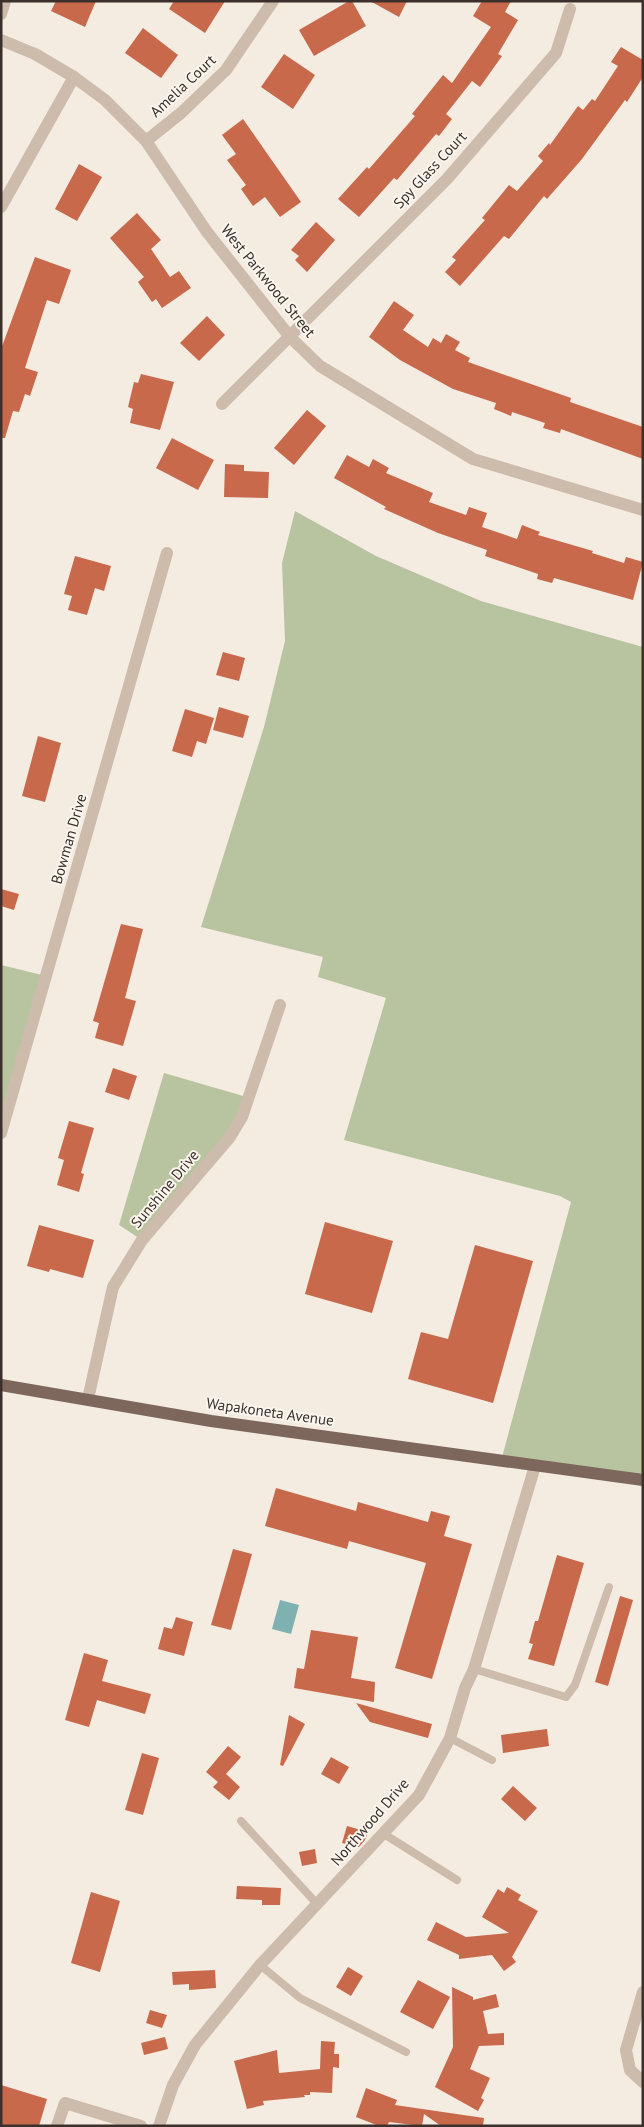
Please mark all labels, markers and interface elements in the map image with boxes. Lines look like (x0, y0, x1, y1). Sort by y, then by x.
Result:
street label: Amelia Court (146, 50, 220, 121)
street label: Spy Glass Court (389, 127, 470, 212)
street label: West Parkwood Street (217, 220, 320, 341)
street label: Bowman Drive (47, 791, 90, 886)
street label: Sunshine Drive (126, 1146, 203, 1232)
street label: Wapakoneta Avenue (205, 1393, 335, 1430)
street label: Northwood Drive (326, 1774, 413, 1869)

